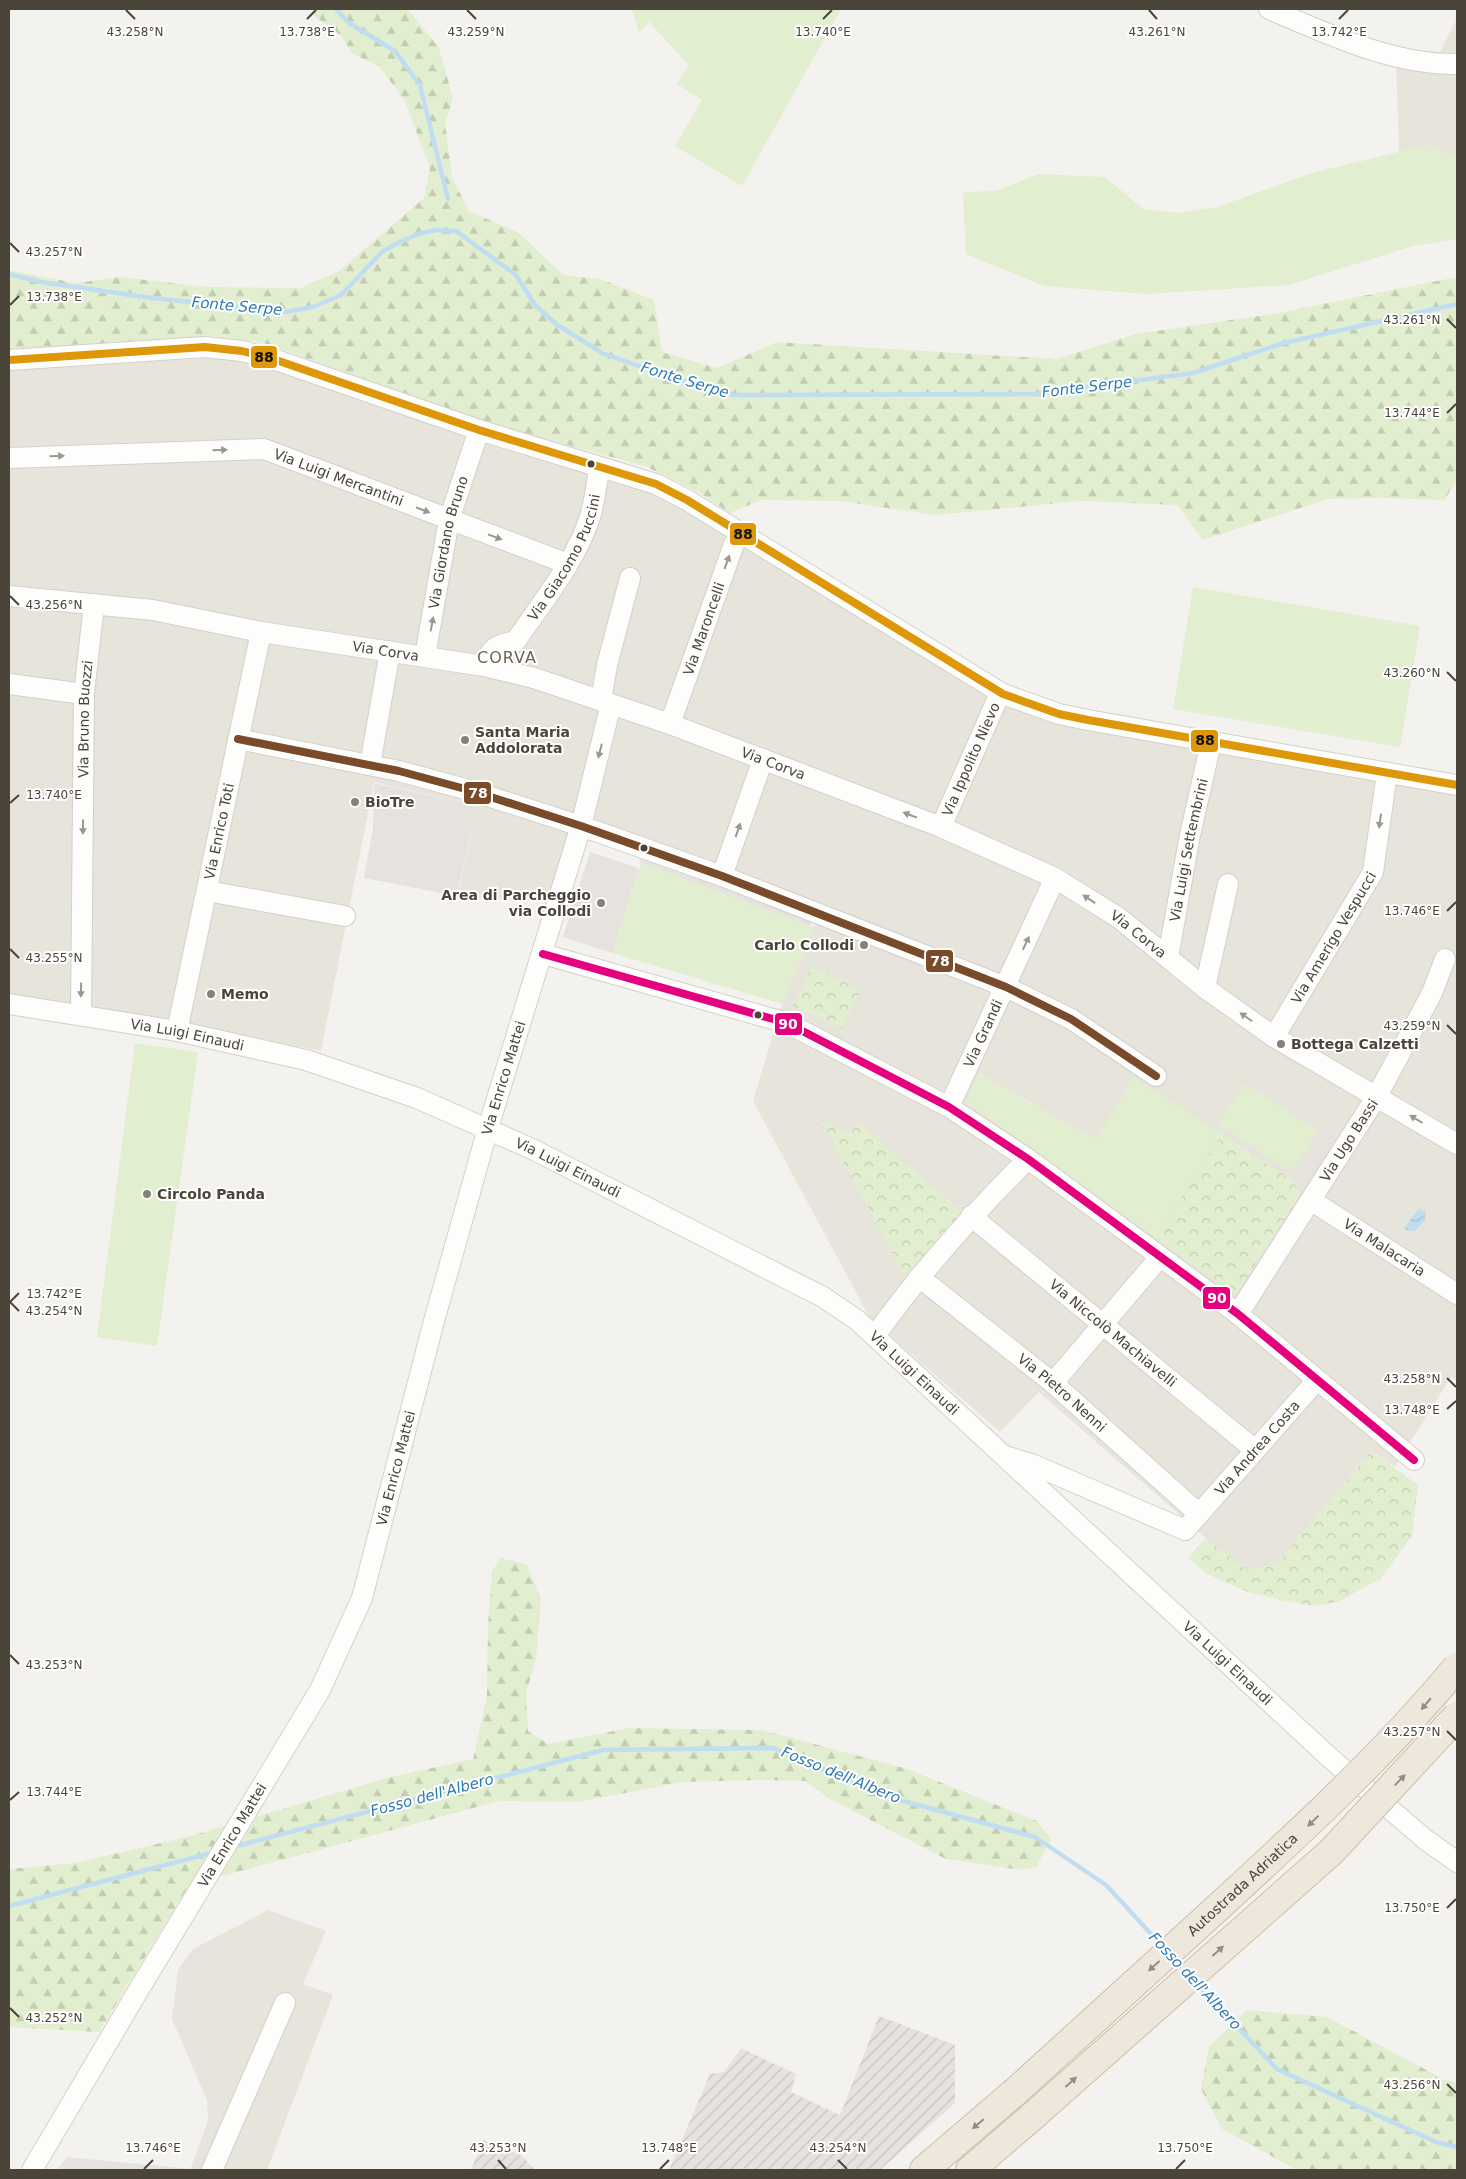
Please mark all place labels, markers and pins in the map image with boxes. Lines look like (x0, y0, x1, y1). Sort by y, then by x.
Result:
unlabelled marker (586, 459, 596, 469)
place label: Santa Maria Addolorata (475, 724, 570, 756)
marker: Santa Maria Addolorata (459, 734, 471, 746)
place label: BioTre (365, 794, 415, 810)
marker: BioTre (349, 796, 361, 808)
unlabelled marker (639, 843, 649, 853)
place label: Area di Parcheggio via Collodi (441, 887, 591, 919)
marker: Area di Parcheggio via Collodi (595, 897, 607, 909)
place label: Carlo Collodi (754, 937, 854, 953)
marker: Carlo Collodi (858, 939, 870, 951)
place label: Memo (221, 986, 269, 1002)
marker: Memo (205, 988, 217, 1000)
unlabelled marker (753, 1010, 763, 1020)
place label: Bottega Calzetti (1291, 1036, 1419, 1052)
marker: Bottega Calzetti (1275, 1038, 1287, 1050)
place label: Circolo Panda (157, 1186, 265, 1202)
marker: Circolo Panda (141, 1188, 153, 1200)

